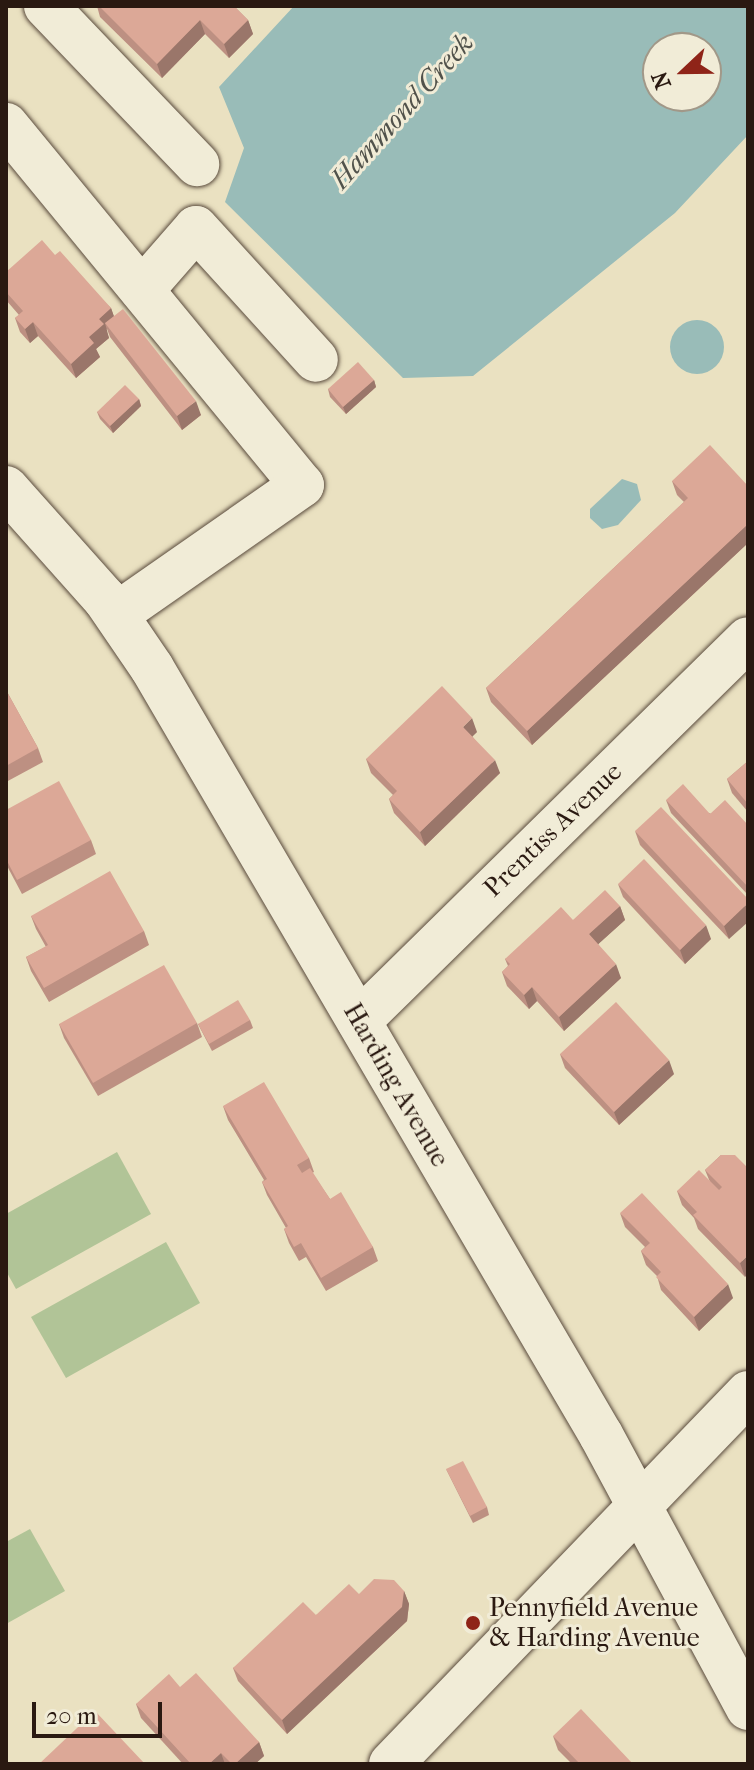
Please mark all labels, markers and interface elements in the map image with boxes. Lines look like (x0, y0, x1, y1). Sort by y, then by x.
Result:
water label: Hammond Creek (323, 26, 481, 196)
north arrow (642, 32, 722, 112)
text: N (646, 68, 677, 93)
street label: Prentiss Avenue (477, 756, 629, 904)
street label: Harding Avenue (337, 998, 455, 1172)
place label: Pennyfield Avenue & Harding Avenue (489, 1592, 700, 1654)
marker: Pennyfield Avenue & Harding Avenue (464, 1614, 482, 1632)
scale bar (36, 1686, 166, 1736)
text: 20 m (46, 1702, 97, 1730)

